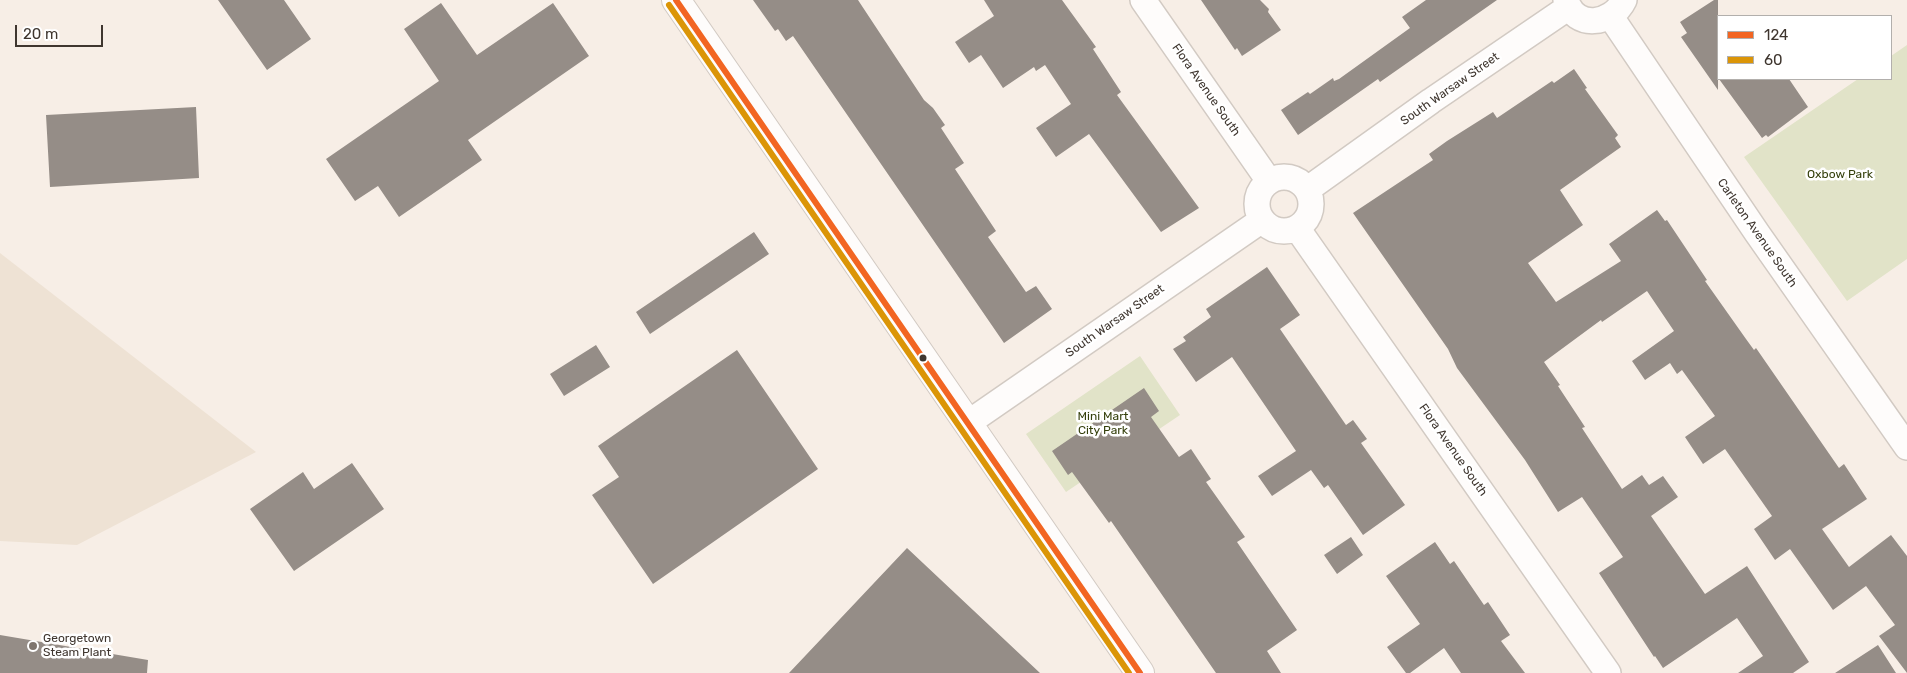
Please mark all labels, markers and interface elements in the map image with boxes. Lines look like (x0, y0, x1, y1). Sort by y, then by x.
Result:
scale bar (18, 15, 105, 47)
legend (1717, 15, 1892, 80)
text: 20 m (23, 25, 58, 43)
text: 124 (1764, 26, 1788, 44)
street label: Flora Avenue South (1169, 41, 1243, 139)
street label: South Warsaw Street (1398, 50, 1502, 128)
text: 60 (1764, 51, 1783, 69)
park label: Oxbow Park (1807, 168, 1873, 182)
street label: Carleton Avenue South (1714, 176, 1800, 290)
street label: South Warsaw Street (1063, 282, 1167, 360)
unlabelled marker (918, 353, 928, 363)
street label: Flora Avenue South (1416, 401, 1490, 499)
park label: Mini Mart City Park (1078, 410, 1128, 438)
place label: Georgetown Steam Plant (43, 632, 111, 660)
marker: Georgetown Steam Plant (27, 640, 39, 652)

